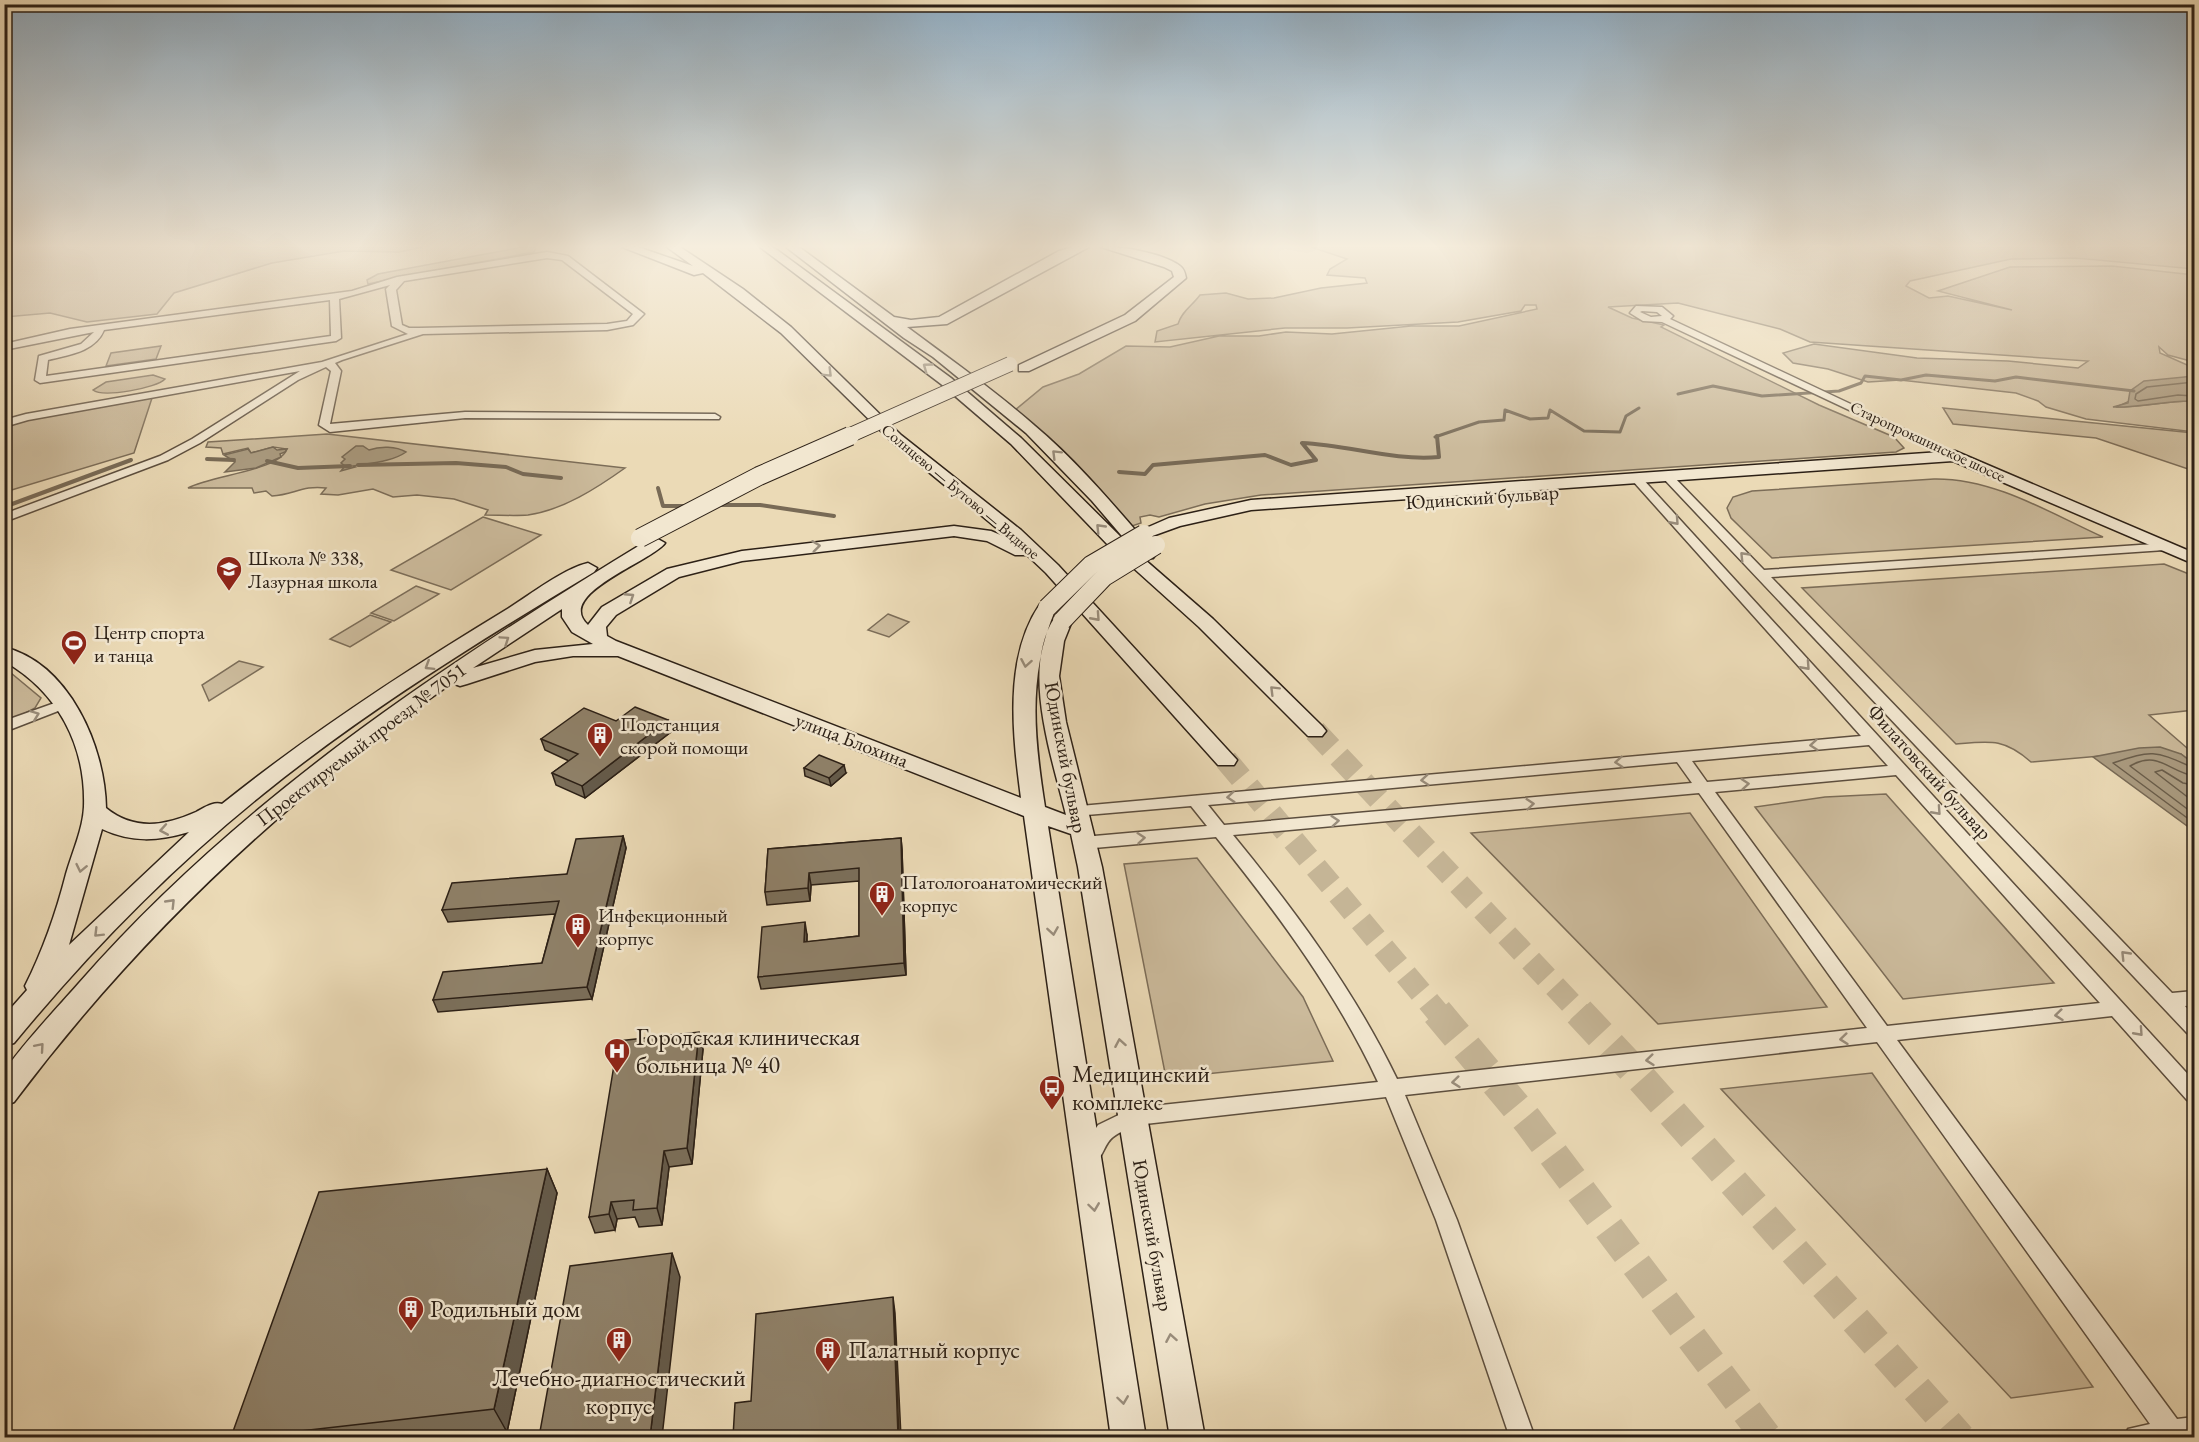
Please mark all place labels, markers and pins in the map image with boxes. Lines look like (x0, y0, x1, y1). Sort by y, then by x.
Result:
place label: Школа № 338, Лазурная школа (248, 545, 378, 594)
school or university icon: Школа № 338, Лазурная школа (214, 554, 244, 592)
place label: Центр спорта и танца (94, 619, 205, 668)
sports icon: Центр спорта и танца (59, 628, 89, 666)
place label: Подстанция скорой помощи (620, 711, 749, 760)
building icon: Подстанция скорой помощи (585, 720, 615, 758)
place label: Патологоанатомический корпус (902, 869, 1103, 918)
building icon: Патологоанатомический корпус (867, 879, 897, 917)
place label: Инфекционный корпус (598, 902, 728, 951)
building icon: Инфекционный корпус (563, 911, 593, 949)
place label: Городская клиническая больница № 40 (636, 1021, 860, 1080)
hospital icon: Городская клиническая больница № 40 (602, 1036, 632, 1074)
place label: Медицинский комплекс (1072, 1058, 1210, 1117)
bus stop icon: Медицинский комплекс (1037, 1073, 1067, 1111)
place label: Родильный дом (430, 1293, 580, 1324)
building icon: Родильный дом (396, 1294, 426, 1332)
building icon: Лечебно-диагностический корпус (604, 1325, 634, 1363)
place label: Палатный корпус (848, 1334, 1020, 1365)
building icon: Палатный корпус (813, 1335, 843, 1373)
place label: Лечебно-диагностический корпус (492, 1362, 746, 1421)

